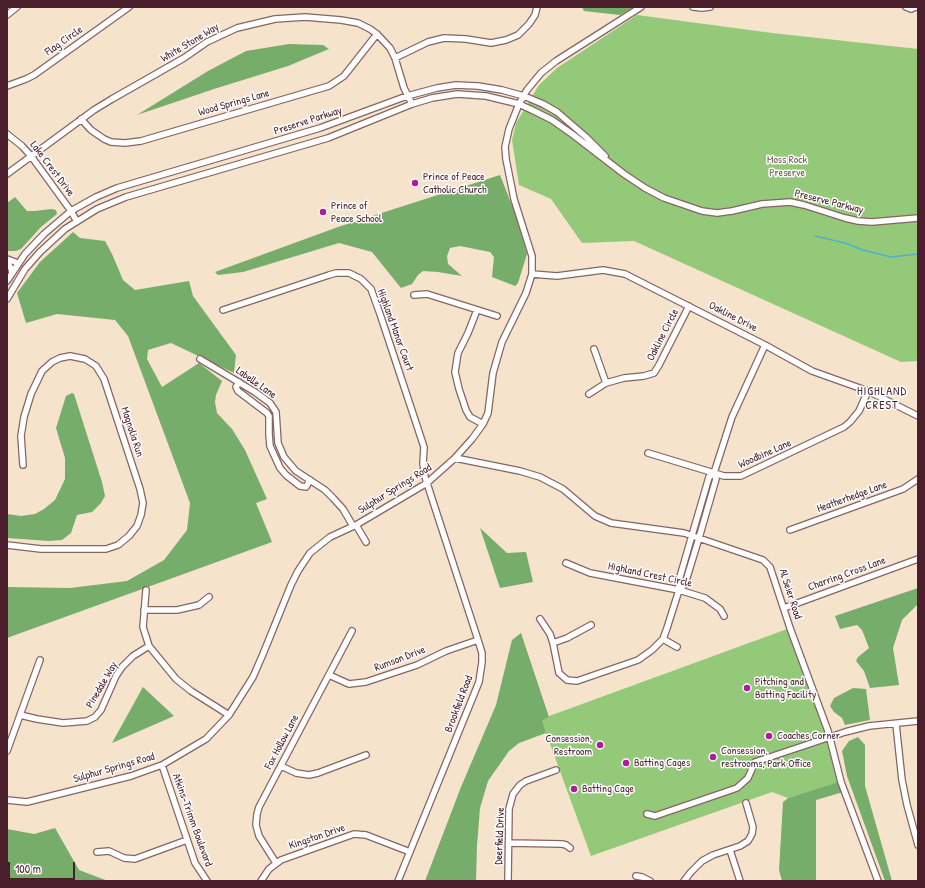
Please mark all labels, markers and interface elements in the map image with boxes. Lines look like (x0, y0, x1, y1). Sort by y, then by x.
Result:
street label: White Stone Way (159, 20, 221, 66)
street label: Flag Circle (43, 23, 85, 59)
street label: Wood Springs Lane (197, 87, 271, 119)
street label: Preserve Parkway (272, 104, 344, 138)
street label: Lake Crest Drive (27, 139, 77, 199)
park label: Moss Rock Preserve (767, 153, 807, 179)
place label: Prince of Peace Catholic Church (423, 170, 487, 196)
marker: Prince of Peace Catholic Church (410, 178, 420, 188)
street label: Preserve Parkway (793, 187, 865, 217)
place label: Prince of Peace School (331, 199, 382, 225)
marker: Prince of Peace School (318, 207, 328, 217)
street label: Highland Manor Court (374, 287, 416, 373)
street label: Oakline Drive (706, 299, 760, 335)
street label: Oakline Circle (644, 307, 682, 363)
street label: Labelle Lane (233, 364, 279, 402)
district label: HIGHLAND CREST (857, 385, 907, 413)
street label: Magnolia Run (118, 405, 146, 459)
street label: Woodbine Lane (736, 436, 794, 472)
street label: Sulphur Springs Road (356, 461, 434, 517)
street label: Heatherhedge Lane (815, 478, 889, 516)
street label: Charring Cross Lane (806, 554, 888, 594)
street label: Highland Crest Circle (607, 560, 693, 590)
street label: Al Seier Road (776, 567, 804, 621)
street label: Rumson Drive (373, 643, 427, 675)
street label: Pinedale Way (83, 659, 121, 711)
street label: Brookfield Road (442, 674, 476, 734)
place label: Pitching and Batting Facility (755, 675, 816, 701)
marker: Pitching and Batting Facility (742, 683, 752, 693)
street label: Fox Hollow Lane (262, 712, 302, 772)
place label: Coaches Corner (777, 729, 840, 743)
marker: Coaches Corner (764, 731, 774, 741)
place label: Consession, Restroom (545, 732, 592, 758)
marker: Consession, Restroom (595, 740, 605, 750)
place label: Consession, restrooms, Park Office (721, 744, 811, 770)
street label: Sulphur Springs Road (72, 750, 156, 786)
marker: Consession, restrooms, Park Office (708, 752, 718, 762)
place label: Batting Cages (634, 756, 690, 770)
marker: Batting Cages (621, 758, 631, 768)
street label: Atkins-Trimm Boulevard (169, 772, 215, 868)
place label: Batting Cage (582, 782, 634, 796)
marker: Batting Cage (569, 784, 579, 794)
street label: Deerfield Drive (492, 807, 508, 865)
street label: Kingston Drive (287, 821, 347, 853)
scale bar (10, 854, 77, 880)
text: 100 m (15, 860, 41, 877)

